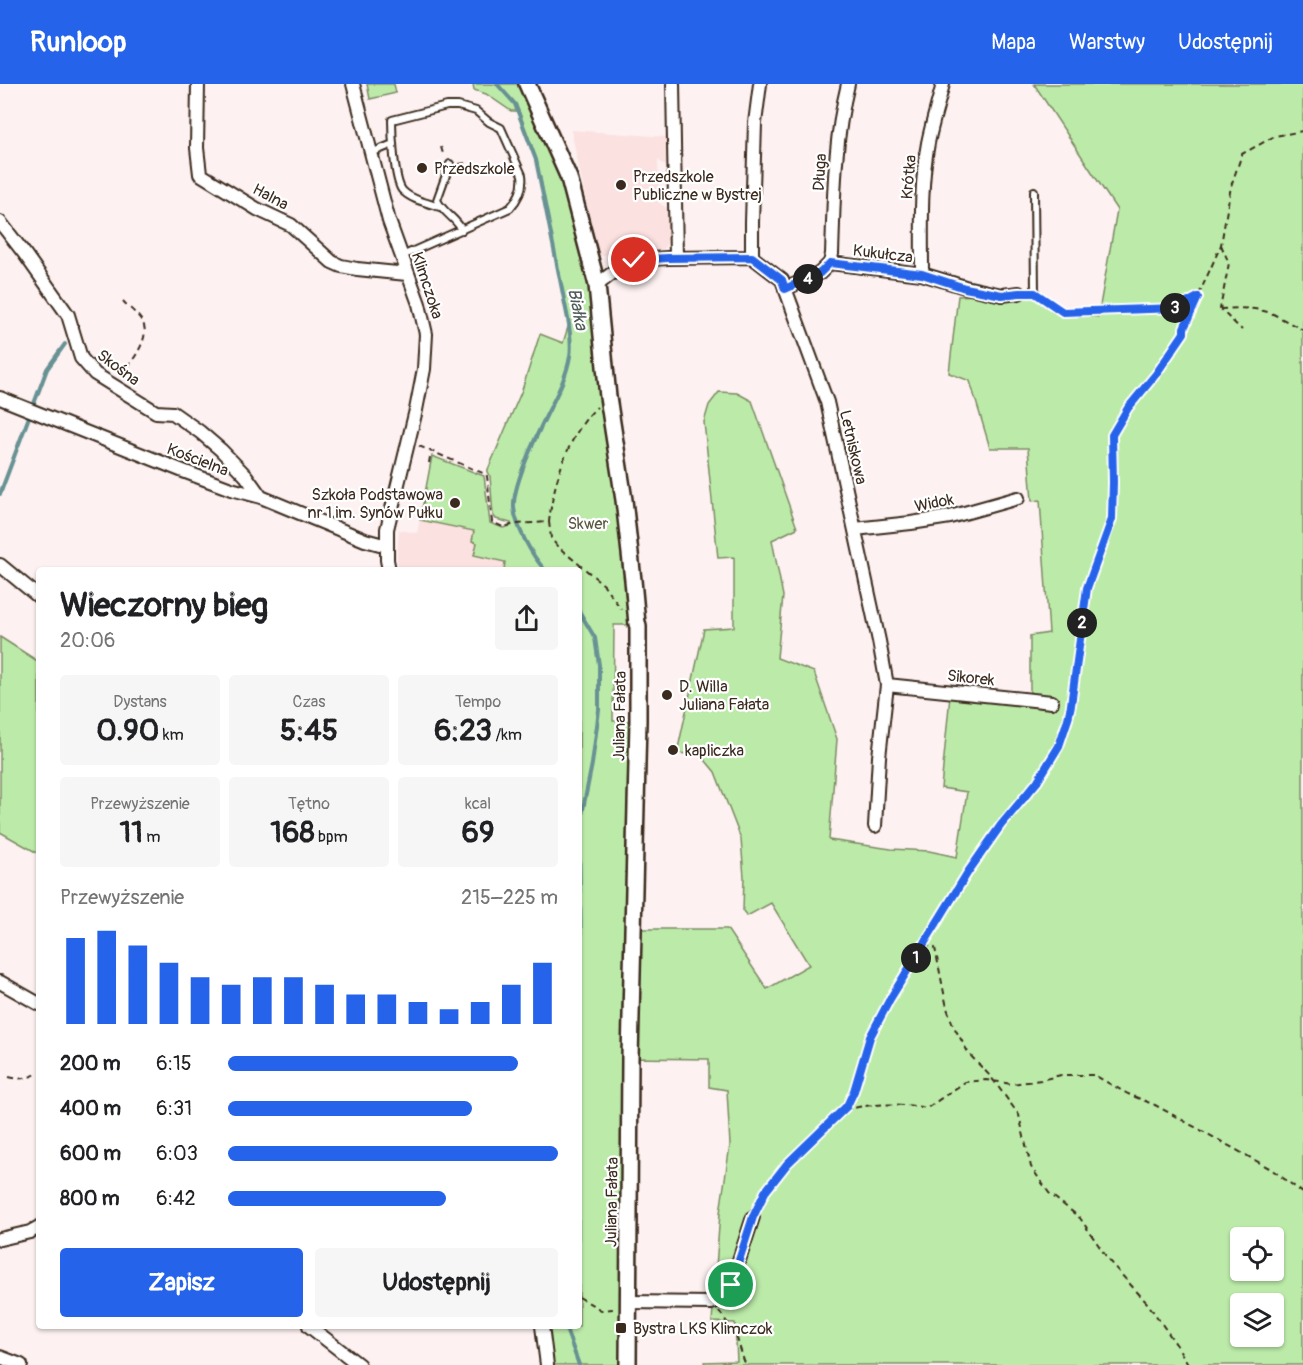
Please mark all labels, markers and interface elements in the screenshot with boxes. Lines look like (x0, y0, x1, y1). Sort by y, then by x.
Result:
text: Runloop (30, 25, 126, 60)
text: Mapa (991, 29, 1036, 56)
text: Warstwy (1069, 29, 1145, 56)
text: Udostępnij (1178, 29, 1273, 56)
street label: Długa (809, 153, 831, 191)
street label: Krótka (897, 154, 921, 200)
place label: Przedszkole (434, 159, 515, 179)
marker: Przedszkole (415, 161, 429, 175)
place label: Przedszkole Publiczne w Bystrej (633, 167, 762, 205)
marker: Przedszkole Publiczne w Bystrej (614, 178, 628, 192)
street label: Halna (249, 179, 292, 215)
pin (608, 234, 659, 285)
street label: Kukułcza (852, 240, 914, 268)
icon: check (617, 243, 650, 276)
street label: Klimczoka (407, 249, 447, 321)
pin: 4 (793, 264, 823, 294)
text: 4 (803, 269, 813, 289)
water label: Białka (562, 286, 593, 334)
pin: 3 (1160, 293, 1190, 323)
text: 3 (1171, 298, 1179, 318)
street label: Skośna (93, 345, 144, 390)
street label: Letniskowa (835, 408, 871, 486)
street label: Kościelna (164, 439, 231, 481)
place label: Szkoła Podstawowa nr 1 im. Synów Pułku (308, 485, 443, 523)
street label: Widok (913, 489, 956, 517)
marker: Szkoła Podstawowa nr 1 im. Synów Pułku (448, 496, 462, 510)
park label: Skwer (568, 514, 608, 534)
text: Wieczorny bieg (60, 585, 268, 626)
button: share (495, 587, 558, 650)
pin: 2 (1067, 608, 1097, 638)
text: 2 (1078, 613, 1086, 633)
text: 20:06 (60, 628, 115, 653)
street label: Sikorek (946, 666, 996, 690)
street label: Juliana Fałata (609, 671, 631, 761)
place label: D. Willa Juliana Fałata (679, 677, 769, 715)
marker: D. Willa Juliana Fałata (660, 688, 674, 702)
text: Dystans (113, 692, 167, 712)
text: Czas (293, 692, 325, 712)
text: Tempo (455, 692, 501, 712)
text: 0.90 (96, 712, 159, 749)
text: 5:45 (280, 712, 338, 749)
text: 6:23 (434, 712, 492, 749)
text: km (159, 725, 184, 745)
text: /km (492, 725, 522, 745)
place label: kapliczka (685, 741, 744, 761)
marker: kapliczka (666, 743, 680, 757)
text: Przewyższenie (90, 794, 190, 814)
text: Tętno (288, 794, 330, 814)
text: kcal (465, 794, 491, 814)
text: 11 (119, 814, 143, 851)
text: 168 (270, 814, 315, 851)
text: 69 (462, 814, 494, 851)
text: m (143, 827, 161, 847)
text: bpm (315, 827, 348, 847)
text: Przewyższenie (60, 885, 184, 910)
text: 215–225 m (461, 885, 558, 910)
pin: 1 (901, 943, 931, 973)
text: 1 (913, 948, 919, 968)
text: 200 m (60, 1051, 121, 1076)
text: 6:15 (156, 1051, 192, 1076)
text: 400 m (60, 1096, 121, 1121)
text: 6:31 (156, 1096, 192, 1121)
text: 600 m (60, 1141, 121, 1166)
text: 6:03 (156, 1141, 198, 1166)
street label: Juliana Fałata (601, 1157, 623, 1247)
text: 800 m (60, 1186, 120, 1211)
text: 6:42 (156, 1186, 196, 1211)
map controls (1230, 1227, 1284, 1347)
button: locate (1230, 1227, 1284, 1281)
button: Zapisz (60, 1248, 303, 1317)
button: Udostępnij (315, 1248, 558, 1317)
pin (705, 1259, 756, 1310)
icon: arrive (714, 1268, 747, 1301)
button: layers (1230, 1293, 1284, 1347)
place label: Bystra LKS Klimczok (633, 1319, 773, 1339)
marker: Bystra LKS Klimczok (614, 1321, 628, 1335)

